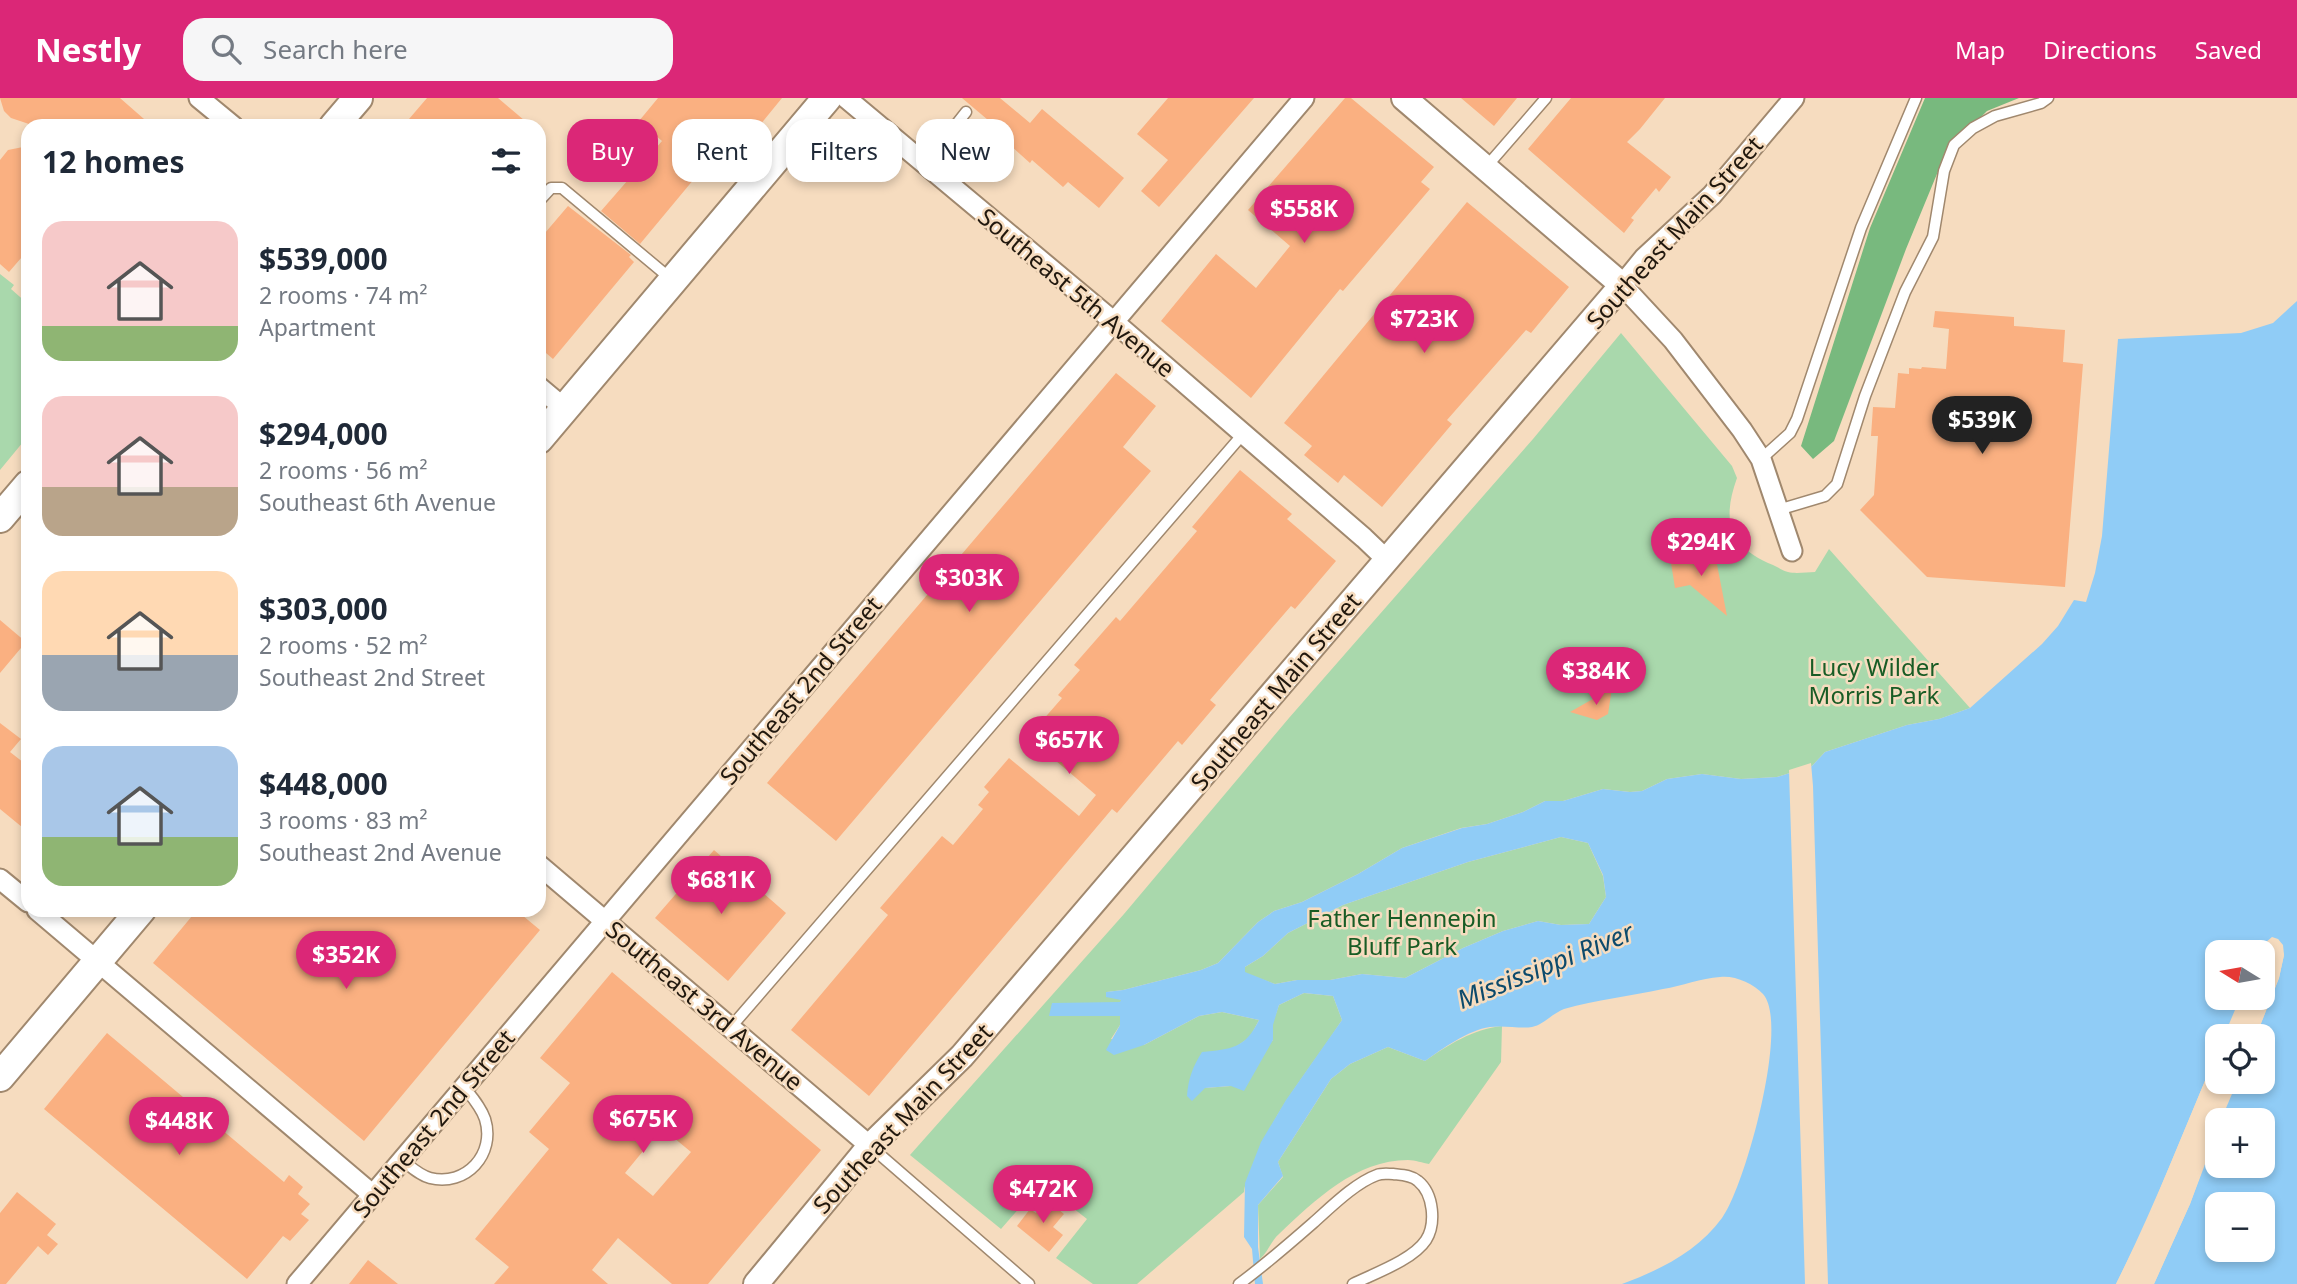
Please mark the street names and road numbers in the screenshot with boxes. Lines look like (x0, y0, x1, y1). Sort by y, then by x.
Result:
street label: Southeast Main Street (1578, 128, 1770, 336)
street label: Southeast 5th Avenue (972, 200, 1182, 384)
street label: Southeast Main Street (1182, 585, 1368, 797)
street label: Southeast 2nd Street (712, 589, 889, 791)
street label: Southeast 3rd Avenue (599, 913, 811, 1097)
street label: Southeast Main Street (805, 1015, 999, 1220)
street label: Southeast 2nd Street (345, 1022, 522, 1224)

